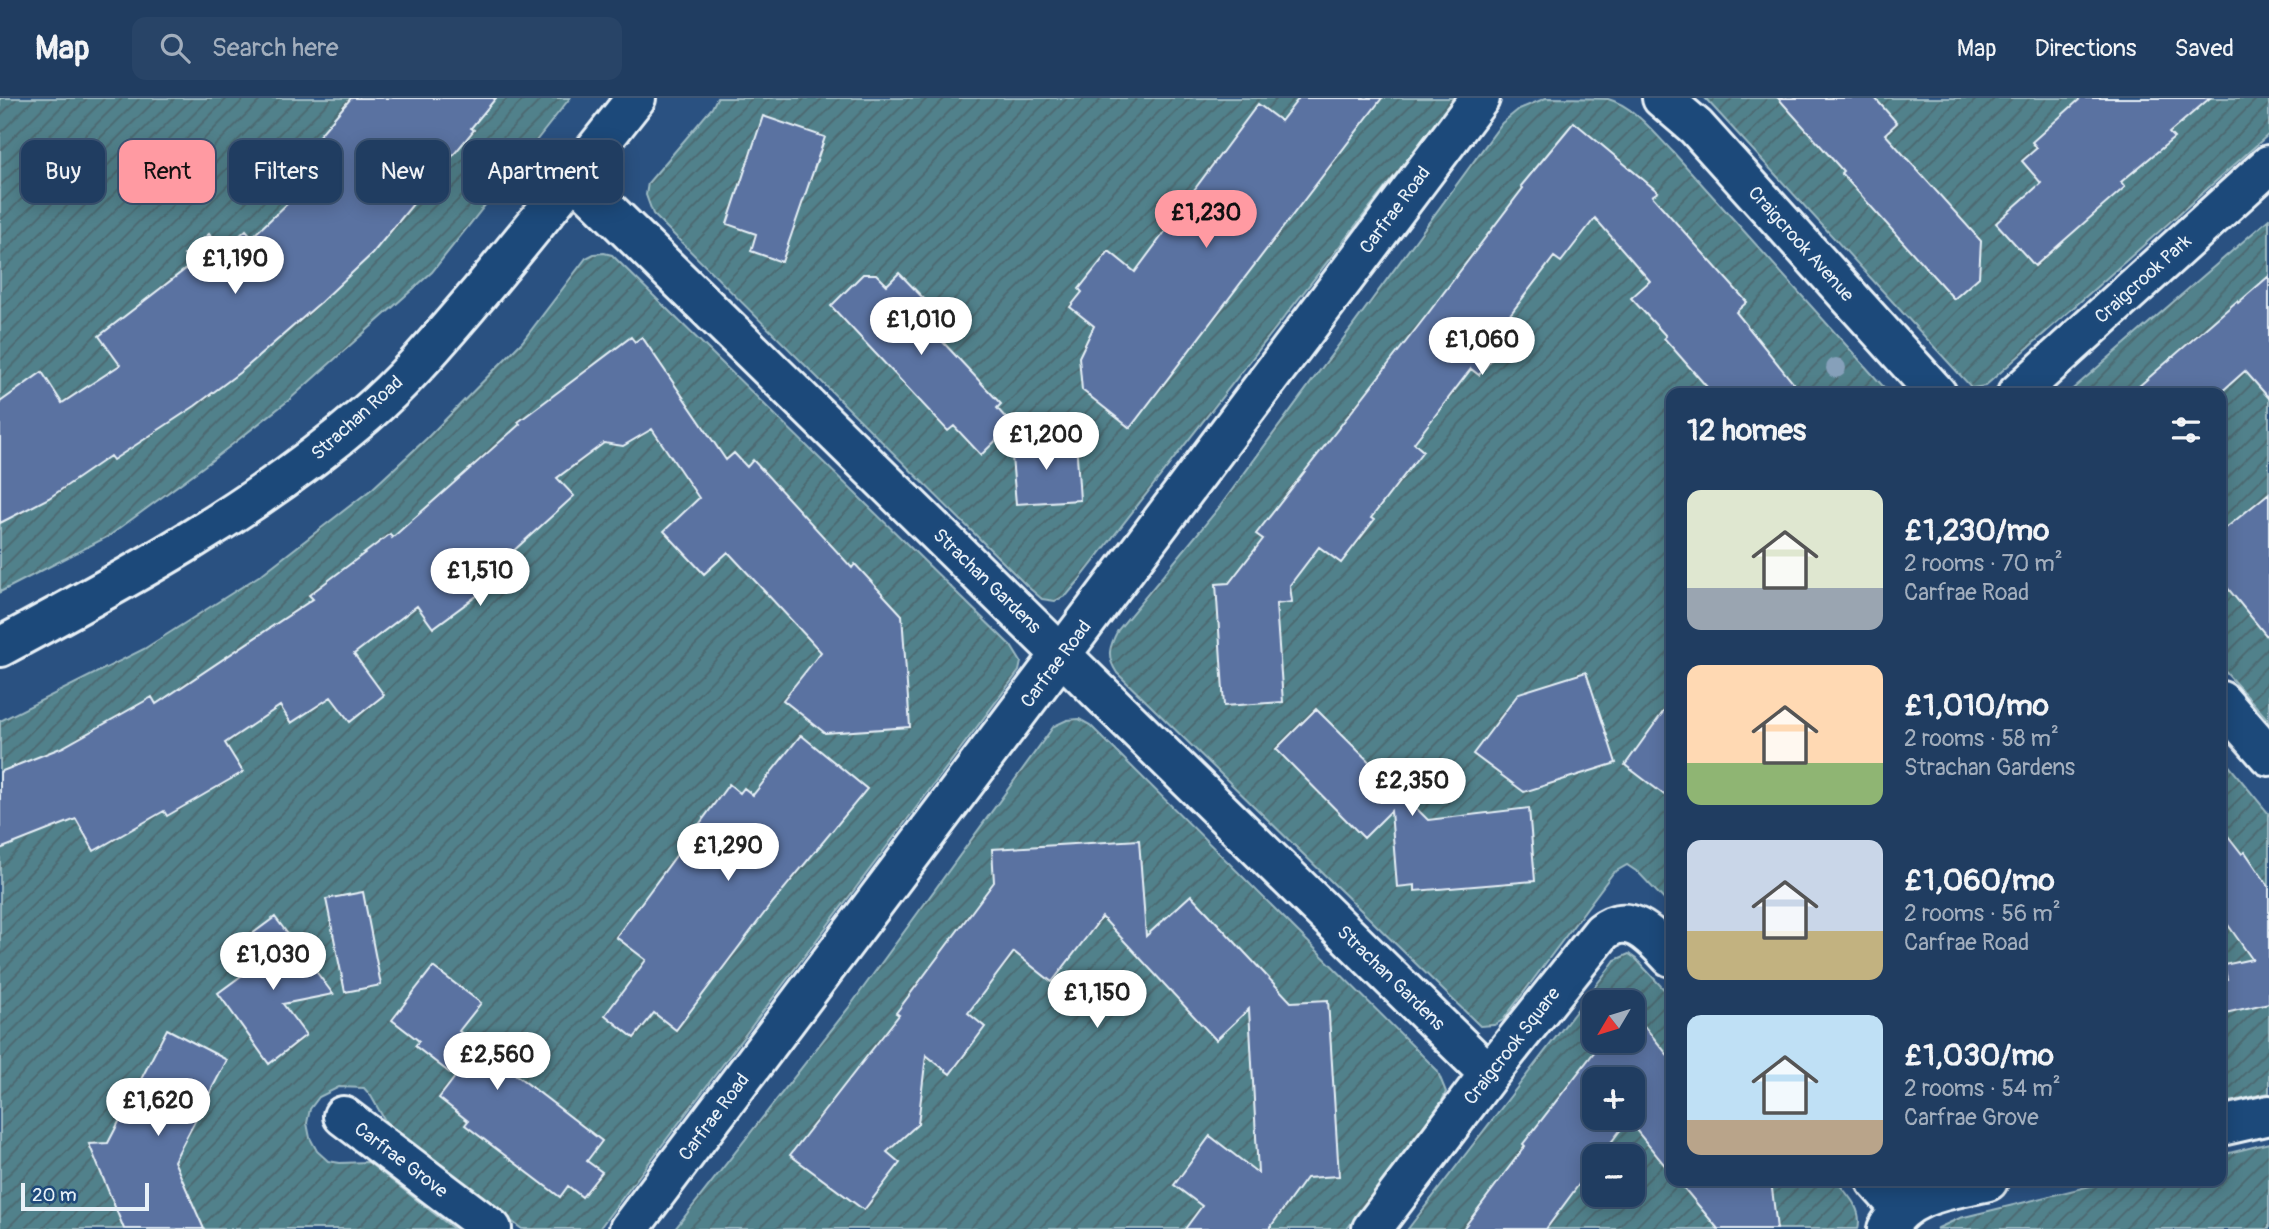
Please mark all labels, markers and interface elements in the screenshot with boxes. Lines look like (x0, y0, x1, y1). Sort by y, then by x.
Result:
search box (132, 17, 622, 80)
text: Map (35, 28, 90, 69)
icon: search (156, 29, 194, 67)
text: Search here (212, 32, 339, 64)
text: Map (1957, 34, 1997, 63)
text: Directions (2035, 34, 2136, 63)
text: Saved (2174, 34, 2234, 63)
chip: Buy (21, 140, 105, 203)
chip: Rent (119, 140, 215, 203)
chip: Filters (229, 140, 342, 203)
chip: New (356, 140, 449, 203)
chip: Apartment (463, 140, 623, 203)
street label: Carfrae Road (1354, 161, 1436, 259)
street label: Craigcrook Avenue (1743, 181, 1860, 307)
pin: £1,230 (1149, 190, 1263, 250)
text: £1,230 (1171, 198, 1241, 227)
street label: Craigcrook Park (2090, 229, 2196, 329)
pin: £1,190 (178, 236, 292, 296)
text: £1,190 (202, 244, 268, 273)
pin: £1,010 (864, 298, 978, 357)
text: £1,010 (886, 305, 956, 334)
pin: £1,060 (1425, 317, 1539, 377)
text: £1,060 (1445, 325, 1519, 354)
street label: Strachan Road (306, 370, 408, 466)
icon: filters (2167, 411, 2205, 449)
pin: £1,200 (989, 412, 1103, 472)
text: 12 homes (1687, 412, 1806, 449)
text: £1,200 (1009, 420, 1083, 449)
text: £1,230/mo (1904, 512, 2049, 549)
icon: home (1743, 518, 1827, 602)
street label: Strachan Gardens (928, 523, 1047, 639)
pin: £1,510 (423, 548, 537, 608)
text: 2 rooms · 70 m² (1904, 549, 2063, 578)
text: £1,510 (447, 556, 513, 585)
text: Carfrae Road (1904, 578, 2029, 607)
street label: Carfrae Road (1015, 615, 1097, 713)
text: £1,010/mo (1904, 687, 2049, 724)
icon: home (1743, 693, 1827, 777)
text: 2 rooms · 58 m² (1904, 724, 2059, 753)
text: Strachan Gardens (1904, 753, 2075, 782)
pin: £2,350 (1355, 758, 1469, 818)
text: £2,350 (1375, 766, 1449, 795)
pin: £1,290 (671, 824, 785, 883)
text: £1,290 (693, 831, 763, 860)
text: £1,060/mo (1904, 862, 2055, 899)
icon: home (1743, 868, 1827, 952)
text: 2 rooms · 56 m² (1904, 899, 2061, 928)
street label: Strachan Gardens (1332, 920, 1451, 1036)
text: Carfrae Road (1904, 928, 2029, 957)
pin: £1,030 (216, 932, 330, 992)
text: £1,030 (236, 940, 310, 969)
pin: £1,150 (1040, 970, 1154, 1030)
text: £1,150 (1064, 978, 1130, 1007)
street label: Craigcrook Square (1459, 982, 1566, 1110)
north arrow (1582, 990, 1645, 1054)
map controls (1582, 990, 1645, 1207)
pin: £2,560 (440, 1032, 554, 1092)
text: £1,030/mo (1904, 1037, 2054, 1074)
text: £2,560 (459, 1040, 535, 1069)
icon: home (1743, 1043, 1827, 1127)
button: + (1582, 1067, 1645, 1130)
street label: Carfrae Road (673, 1068, 755, 1166)
text: 2 rooms · 54 m² (1904, 1074, 2061, 1103)
pin: £1,620 (101, 1079, 215, 1138)
text: £1,620 (122, 1086, 194, 1115)
text: Carfrae Grove (1904, 1103, 2039, 1132)
street label: Carfrae Grove (349, 1117, 453, 1203)
button: − (1582, 1144, 1645, 1207)
scale bar (21, 1180, 149, 1212)
text: 20 m (32, 1183, 77, 1207)

